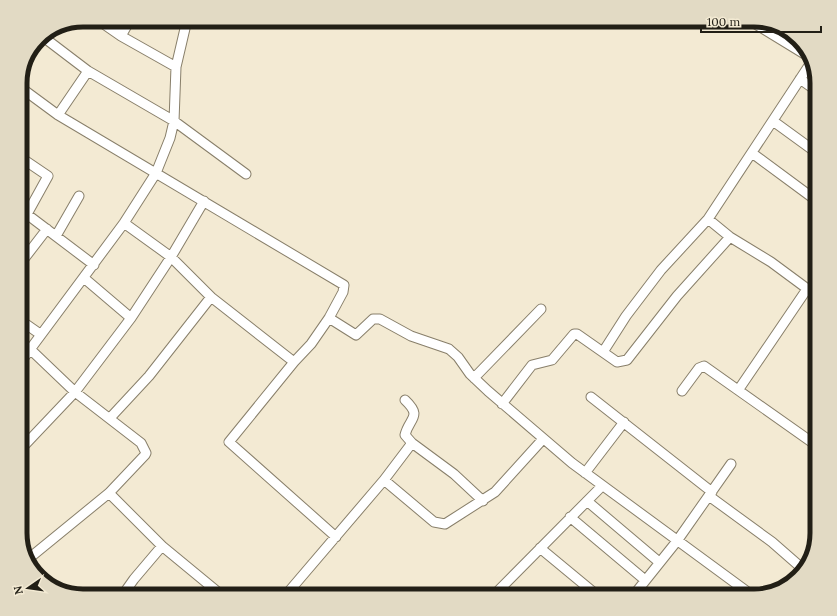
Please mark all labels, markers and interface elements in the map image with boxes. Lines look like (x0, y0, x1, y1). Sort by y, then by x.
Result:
scale bar (701, 8, 821, 34)
text: 100 m (707, 14, 740, 29)
north arrow (8, 568, 48, 608)
text: N (10, 584, 26, 596)

